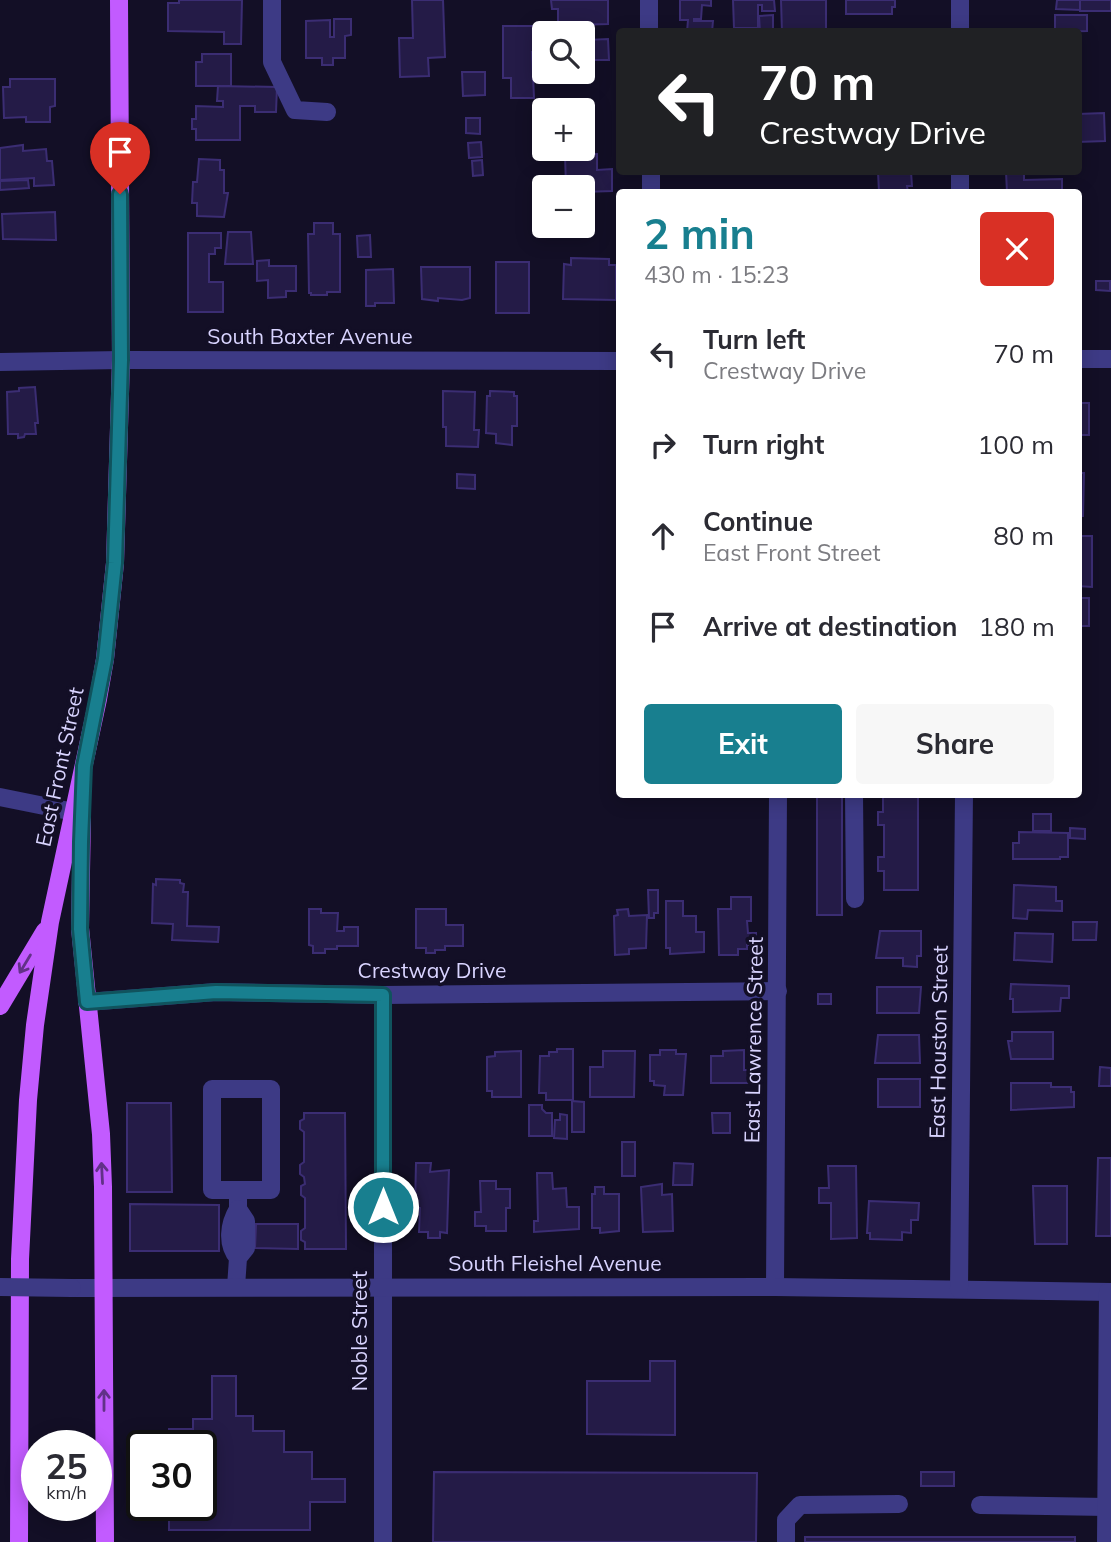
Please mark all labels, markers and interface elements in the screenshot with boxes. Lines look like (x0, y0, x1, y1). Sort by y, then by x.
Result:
map controls (532, 21, 595, 238)
button: search (532, 21, 595, 84)
text: 70 m (759, 51, 875, 112)
icon: left (644, 56, 735, 147)
button: + (532, 98, 595, 161)
text: Crestway Drive (759, 112, 986, 152)
pin (90, 122, 150, 194)
icon: arrive (101, 133, 139, 171)
button: − (532, 175, 595, 238)
text: 2 min (644, 207, 755, 260)
button: close (980, 212, 1054, 286)
text: 430 m · 15:23 (644, 260, 789, 289)
street label: South Baxter Avenue (207, 323, 413, 349)
text: Turn left (703, 323, 805, 356)
icon: left (644, 335, 682, 373)
text: 70 m (993, 337, 1054, 370)
text: Crestway Drive (703, 356, 866, 385)
icon: right (644, 426, 682, 464)
text: Turn right (703, 428, 824, 461)
text: 100 m (978, 428, 1054, 461)
text: Continue (703, 505, 813, 538)
icon: ahead (644, 517, 682, 555)
text: 80 m (993, 519, 1054, 552)
text: East Front Street (703, 538, 881, 567)
icon: arrive (644, 608, 682, 646)
text: Arrive at destination (703, 610, 958, 643)
text: 180 m (979, 610, 1055, 643)
street label: East Front Street (29, 685, 89, 849)
button: Exit (644, 704, 842, 784)
button: Share (856, 704, 1054, 784)
street label: East Lawrence Street (738, 937, 768, 1143)
street label: East Houston Street (923, 945, 953, 1139)
one-way arrow (18, 953, 32, 973)
street label: Crestway Drive (358, 957, 506, 983)
one-way arrow (96, 1162, 109, 1185)
position arrow (346, 1170, 420, 1244)
street label: South Fleishel Avenue (448, 1250, 662, 1276)
street label: Noble Street (346, 1271, 372, 1391)
one-way arrow (97, 1389, 111, 1412)
speed limit sign: 30 (126, 1430, 217, 1521)
text: 25 (45, 1444, 88, 1488)
text: km/h (46, 1481, 87, 1504)

